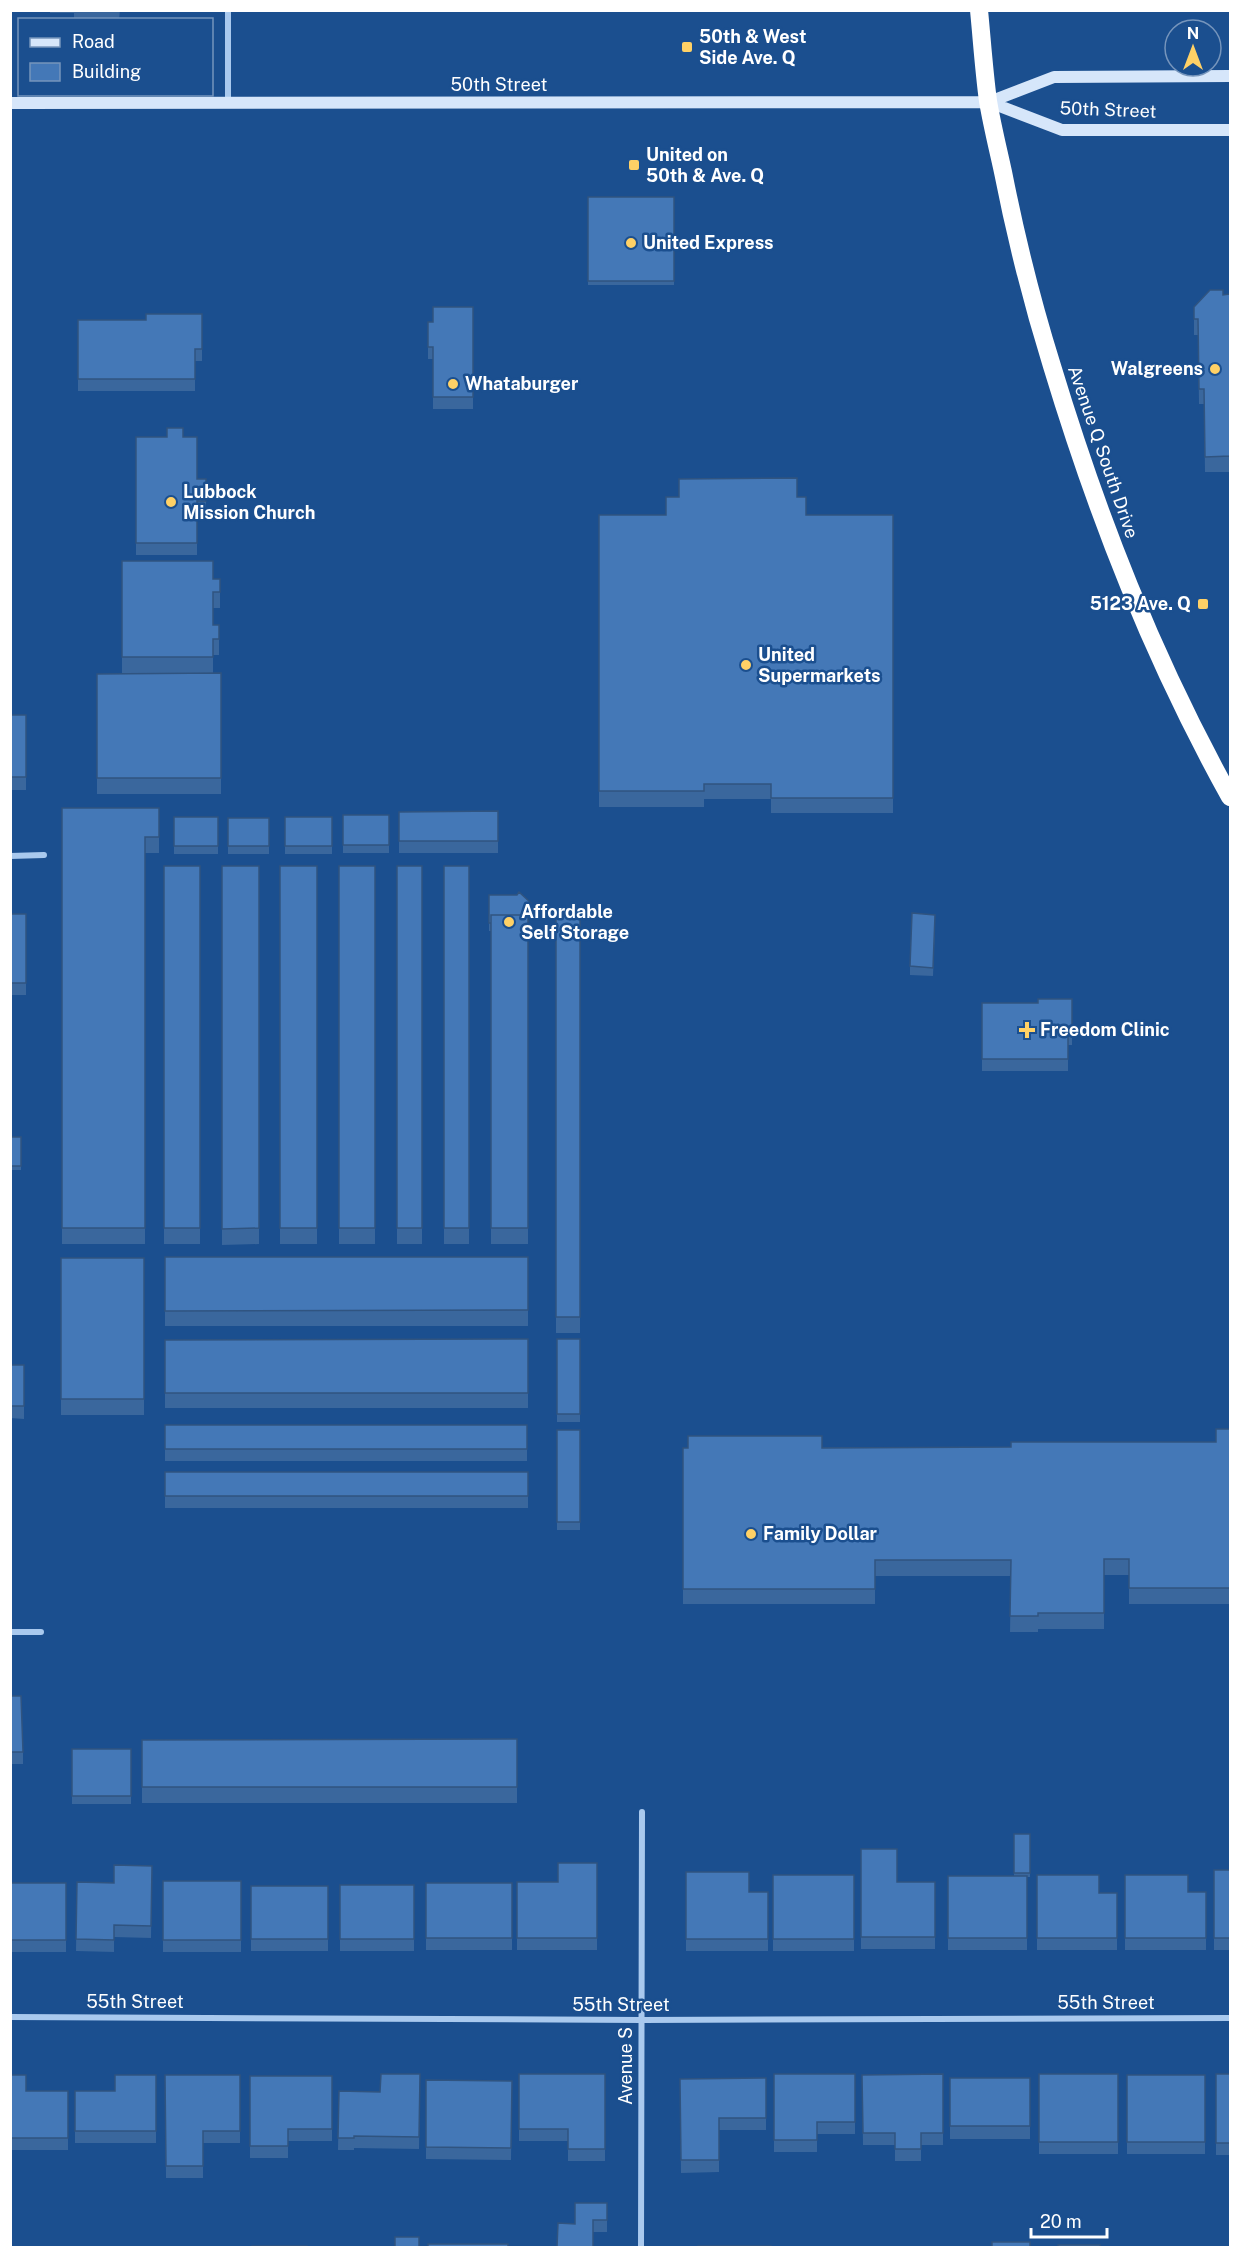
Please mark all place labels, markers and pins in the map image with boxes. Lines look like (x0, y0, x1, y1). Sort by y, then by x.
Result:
place label: 50th & West Side Ave. Q (699, 26, 807, 68)
marker: 50th & West Side Ave. Q (680, 40, 694, 54)
place label: United on 50th & Ave. Q (646, 144, 764, 186)
marker: United on 50th & Ave. Q (627, 158, 641, 172)
place label: United Express (643, 232, 774, 253)
marker: United Express (624, 236, 638, 250)
place label: Walgreens (1111, 358, 1203, 379)
marker: Walgreens (1208, 362, 1222, 376)
place label: Whataburger (465, 373, 579, 394)
marker: Whataburger (446, 377, 460, 391)
place label: Lubbock Mission Church (183, 481, 315, 523)
marker: Lubbock Mission Church (164, 495, 178, 509)
place label: 5123 Ave. Q (1090, 593, 1191, 614)
marker: 5123 Ave. Q (1196, 597, 1210, 611)
place label: United Supermarkets (758, 644, 881, 686)
marker: United Supermarkets (739, 658, 753, 672)
place label: Affordable Self Storage (521, 901, 629, 943)
marker: Affordable Self Storage (502, 915, 516, 929)
place label: Freedom Clinic (1040, 1019, 1170, 1040)
marker: Freedom Clinic (1018, 1021, 1036, 1039)
place label: Family Dollar (763, 1523, 878, 1544)
marker: Family Dollar (744, 1527, 758, 1541)

